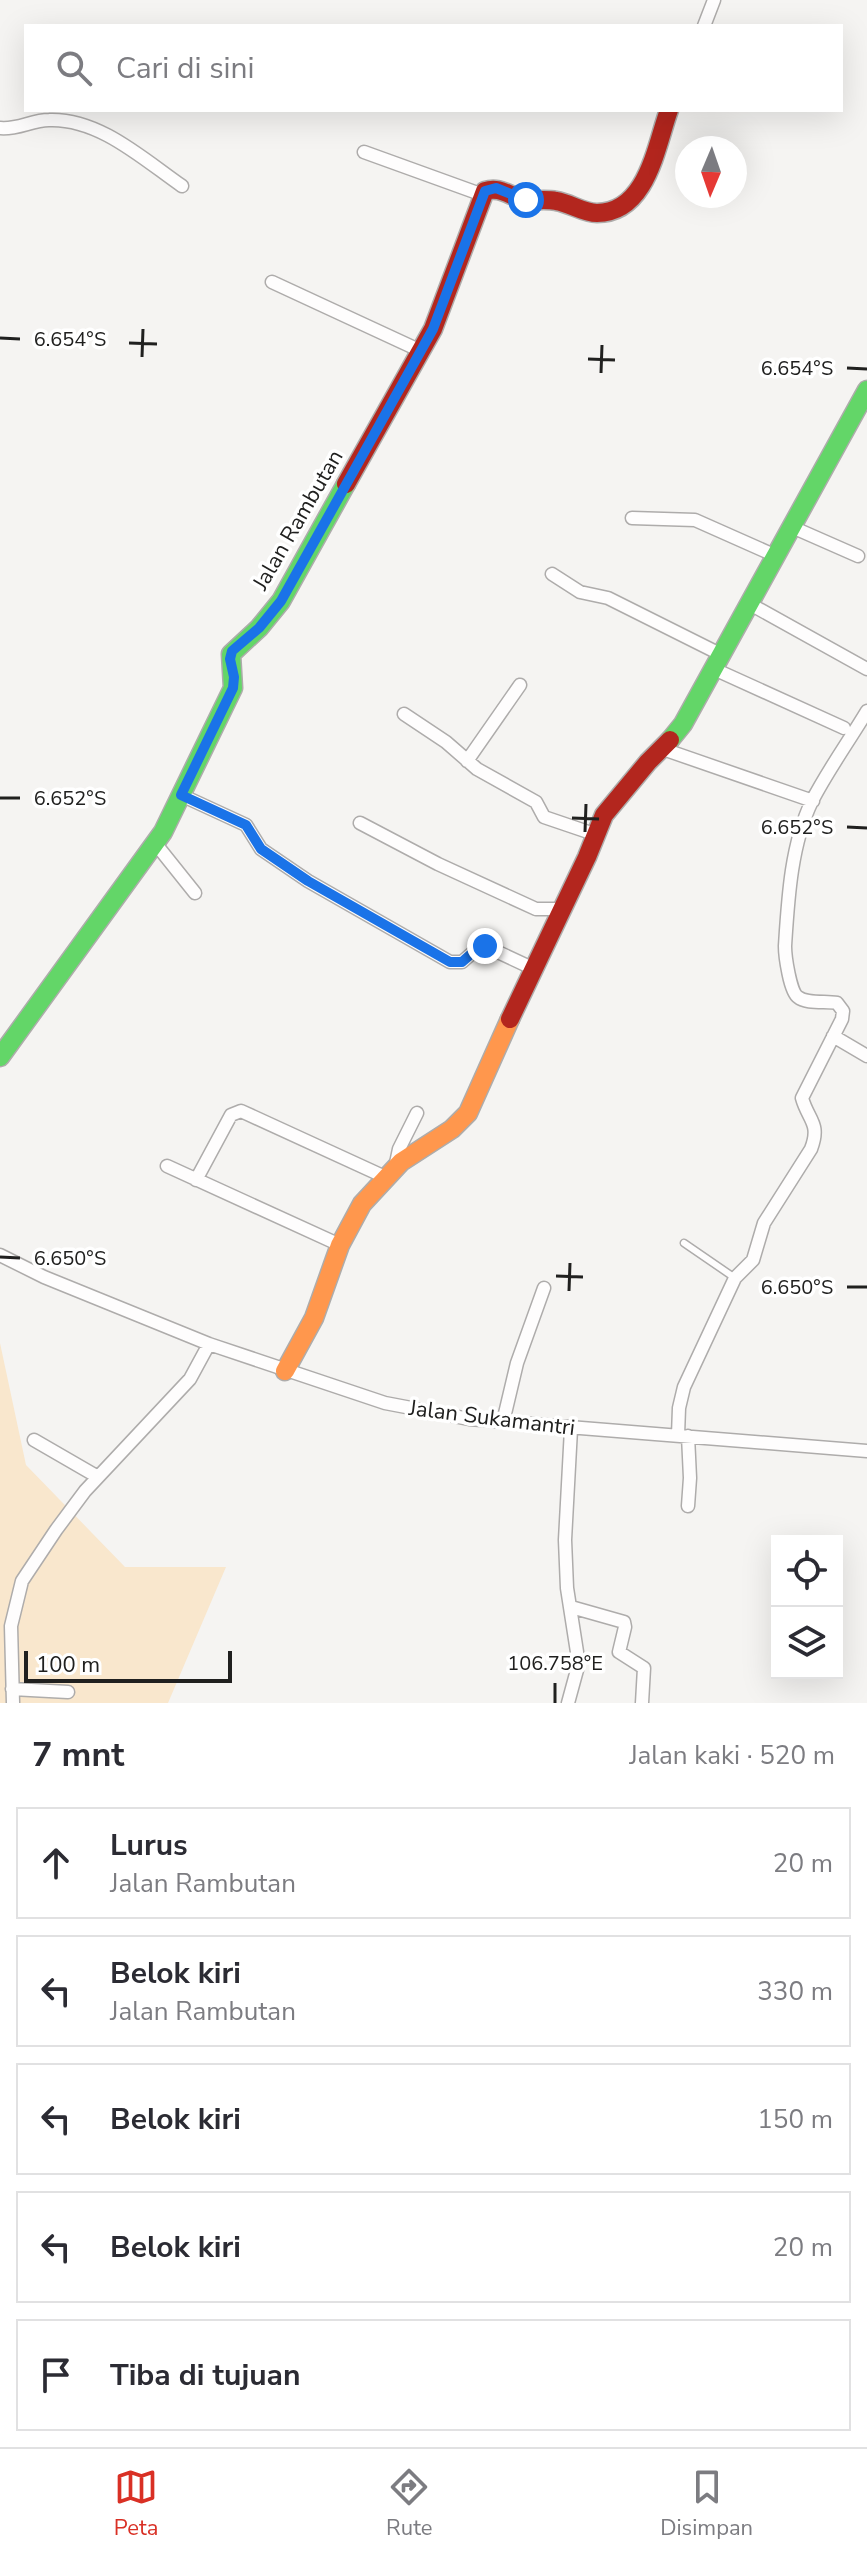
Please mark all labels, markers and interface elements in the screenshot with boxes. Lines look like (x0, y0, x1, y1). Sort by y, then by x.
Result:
search box (24, 24, 843, 112)
icon: search (52, 46, 96, 90)
text: Cari di sini (116, 48, 255, 89)
north arrow (675, 136, 747, 208)
route start (508, 182, 544, 218)
text: 6.654°S (34, 326, 106, 353)
text: 6.654°S (761, 355, 833, 382)
street label: Jalan Rambutan (245, 444, 350, 596)
text: 6.652°S (34, 785, 106, 812)
text: 6.652°S (761, 814, 833, 841)
route end (467, 928, 503, 964)
text: 6.650°S (34, 1245, 106, 1272)
text: 6.650°S (761, 1274, 833, 1301)
street label: Jalan Sukamantri (406, 1393, 577, 1443)
map controls (771, 1535, 843, 1679)
button: locate (771, 1535, 843, 1607)
button: layers (771, 1607, 843, 1679)
scale bar (24, 1647, 232, 1683)
text: 100 m (36, 1650, 100, 1680)
text: 106.758°E (507, 1650, 603, 1677)
text: 7 mnt (32, 1732, 124, 1778)
text: Jalan kaki · 520 m (629, 1738, 835, 1773)
text: Lurus (110, 1825, 188, 1866)
icon: ahead (34, 1841, 78, 1885)
text: 20 m (773, 1846, 833, 1881)
text: Jalan Rambutan (110, 1866, 296, 1901)
text: Belok kiri (110, 1953, 241, 1994)
icon: left (34, 1969, 78, 2013)
text: 330 m (757, 1974, 833, 2009)
text: Jalan Rambutan (110, 1994, 296, 2029)
icon: left (34, 2097, 78, 2141)
text: Belok kiri (110, 2099, 241, 2140)
text: 150 m (757, 2102, 833, 2137)
icon: left (34, 2225, 78, 2269)
text: Belok kiri (110, 2227, 241, 2268)
text: 20 m (773, 2230, 833, 2265)
icon: arrive (34, 2353, 78, 2397)
text: Tiba di tujuan (110, 2355, 301, 2396)
tab: Peta (114, 2465, 158, 2543)
tab: Rute (386, 2465, 432, 2543)
tab: Disimpan (660, 2465, 753, 2543)

